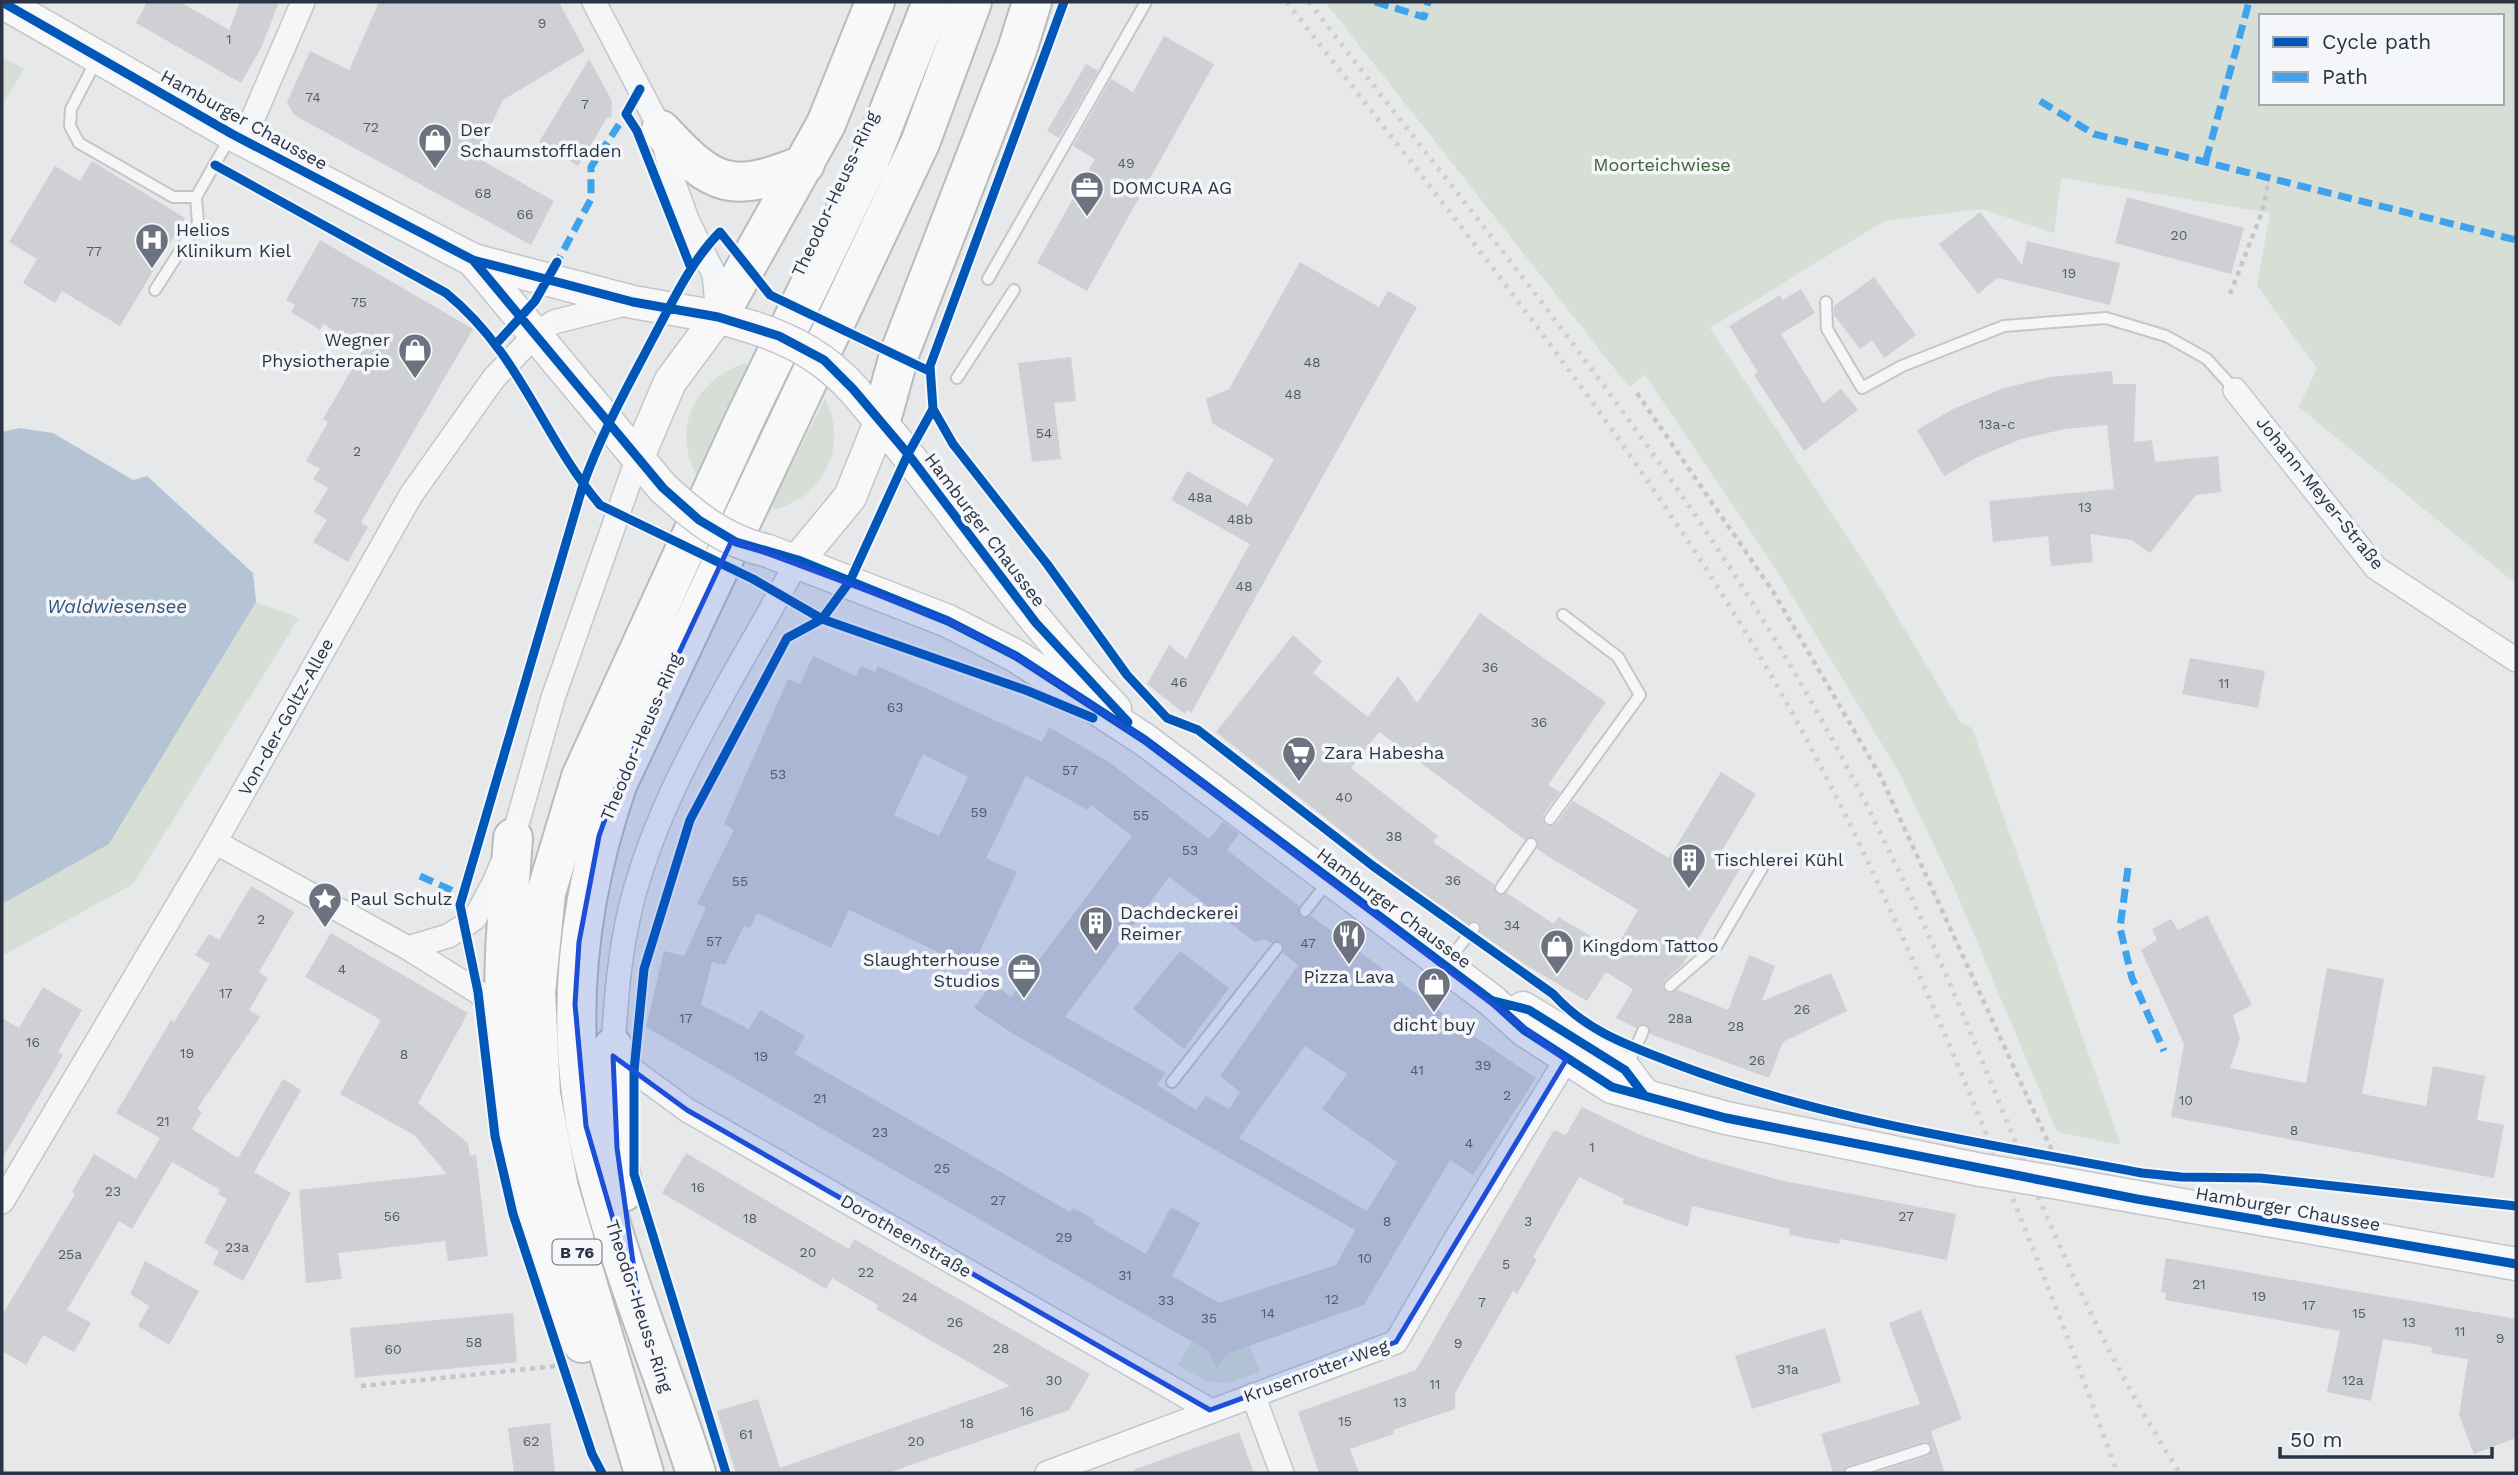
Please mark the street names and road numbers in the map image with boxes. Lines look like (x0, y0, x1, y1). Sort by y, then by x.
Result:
street label: Hamburger Chaussee (157, 65, 331, 174)
street label: Theodor-Heuss-Ring (787, 107, 882, 280)
street label: Johann-Meyer-Straße (2252, 412, 2389, 574)
street label: Hamburger Chaussee (921, 449, 1050, 611)
street label: Von-der-Goltz-Allee (234, 634, 338, 799)
street label: Theodor-Heuss-Ring (596, 649, 686, 824)
street label: Hamburger Chaussee (1313, 843, 1475, 972)
street label: Hamburger Chaussee (2194, 1182, 2382, 1235)
street label: Dorotheenstraße (837, 1190, 976, 1282)
street label: Theodor-Heuss-Ring (602, 1217, 677, 1395)
road number: B 76 (552, 1240, 602, 1264)
street label: Krusenrotter Weg (1241, 1334, 1391, 1406)

